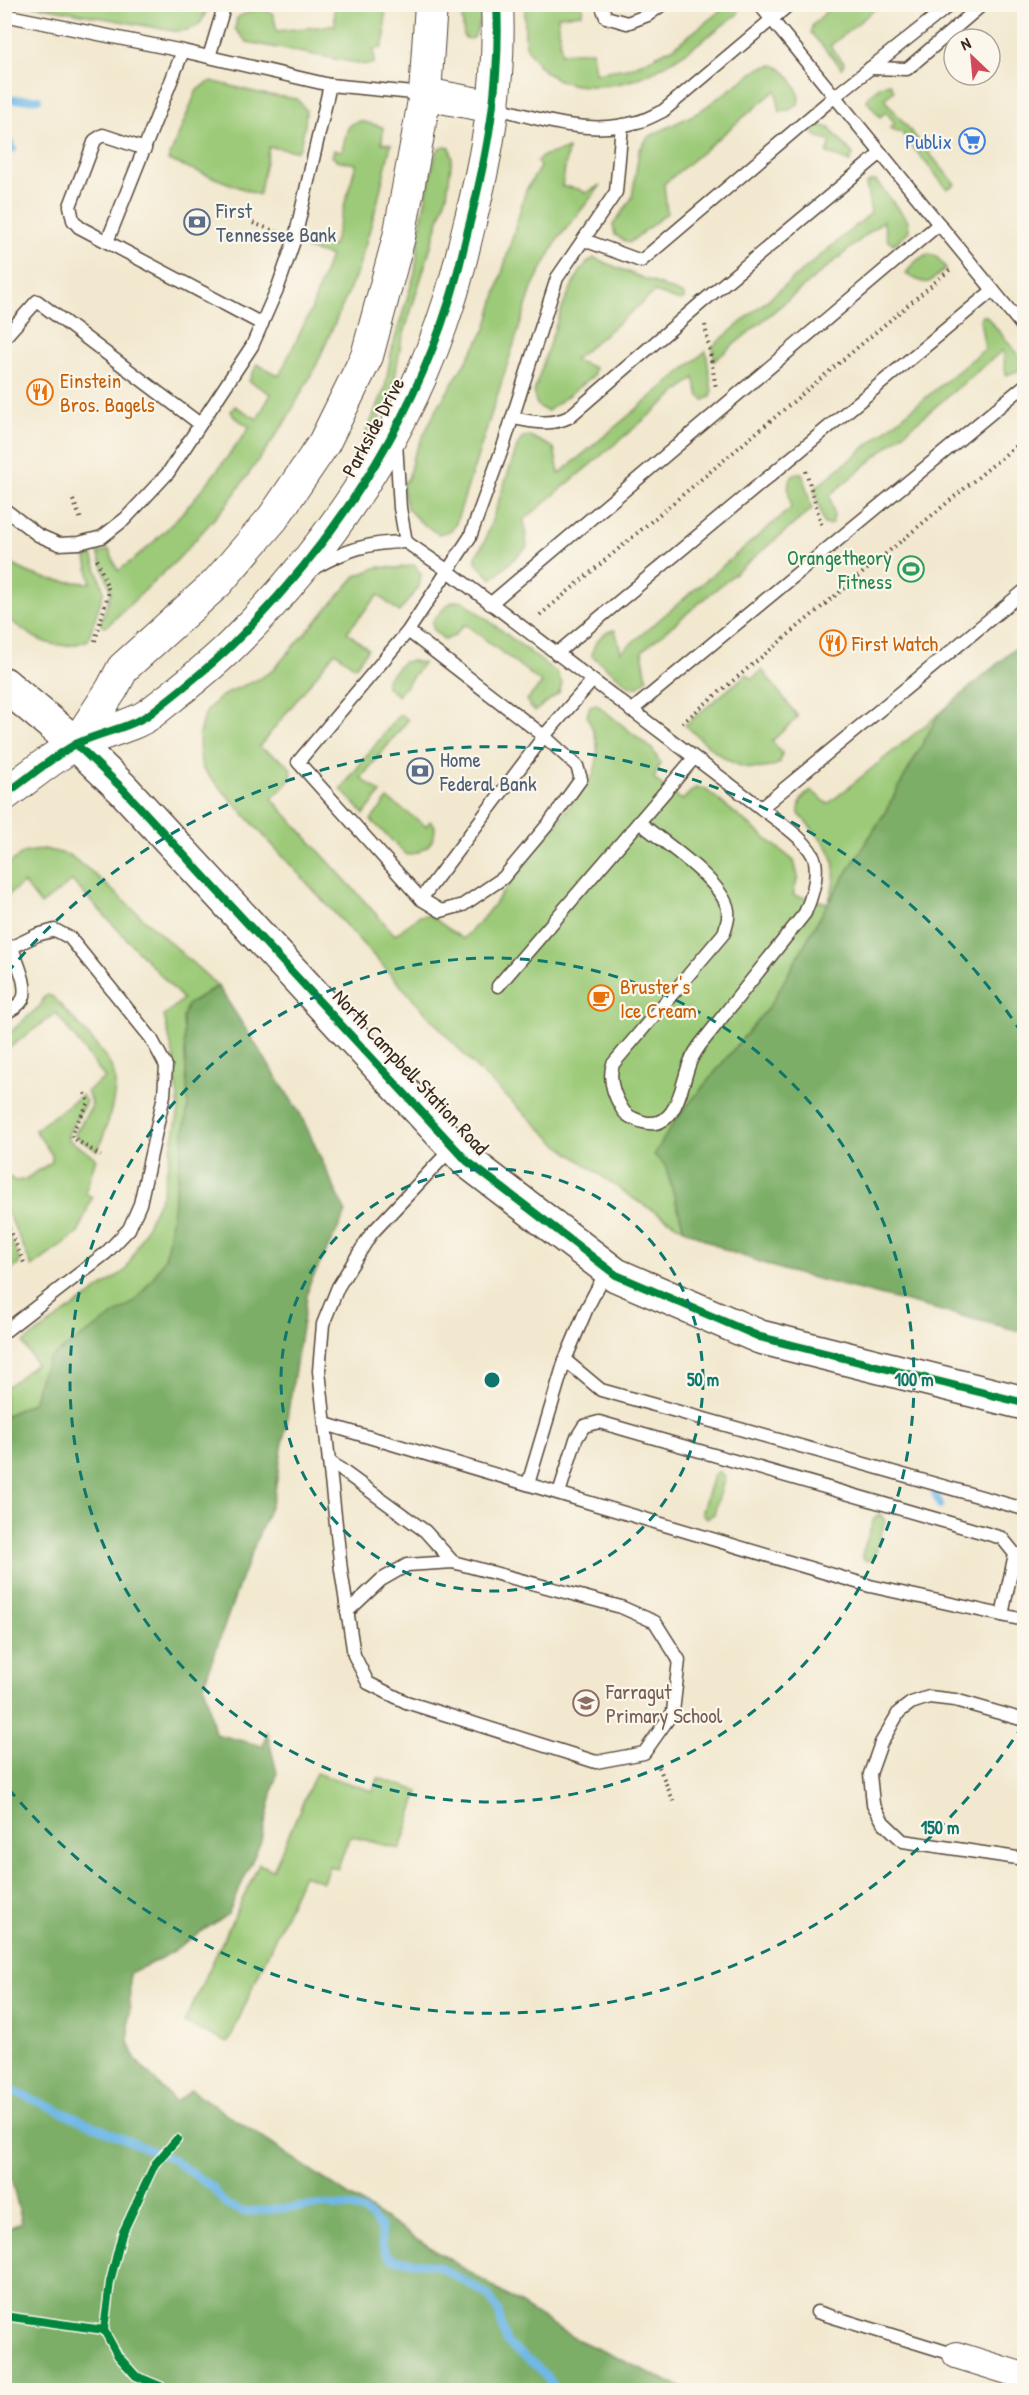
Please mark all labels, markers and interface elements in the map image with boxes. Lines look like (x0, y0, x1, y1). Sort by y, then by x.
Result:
north arrow (942, 27, 1002, 87)
text: N (957, 32, 975, 55)
supermarket icon: Publix (957, 126, 987, 156)
place label: Publix (905, 127, 952, 156)
place label: First Tennessee Bank (215, 196, 337, 249)
bank icon: First Tennessee Bank (182, 207, 212, 237)
place label: Einstein Bros. Bagels (60, 366, 155, 419)
street label: Parkside Drive (335, 372, 411, 482)
restaurant icon: Einstein Bros. Bagels (25, 377, 55, 407)
place label: Orangetheory Fitness (787, 543, 892, 596)
sports icon: Orangetheory Fitness (896, 554, 926, 584)
restaurant icon: First Watch (818, 628, 848, 658)
place label: First Watch (851, 629, 938, 658)
place label: Home Federal Bank (439, 745, 537, 798)
bank icon: Home Federal Bank (405, 756, 435, 786)
place label: Bruster's Ice Cream (620, 972, 697, 1025)
street label: North Campbell Station Road (326, 983, 496, 1161)
cafe icon: Bruster's Ice Cream (586, 983, 616, 1013)
text: 50 m (687, 1367, 719, 1392)
text: 100 m (894, 1367, 934, 1392)
centre of rings (482, 1370, 502, 1390)
place label: Farragut Primary School (605, 1677, 723, 1730)
school or university icon: Farragut Primary School (571, 1688, 601, 1718)
text: 150 m (921, 1815, 959, 1840)

